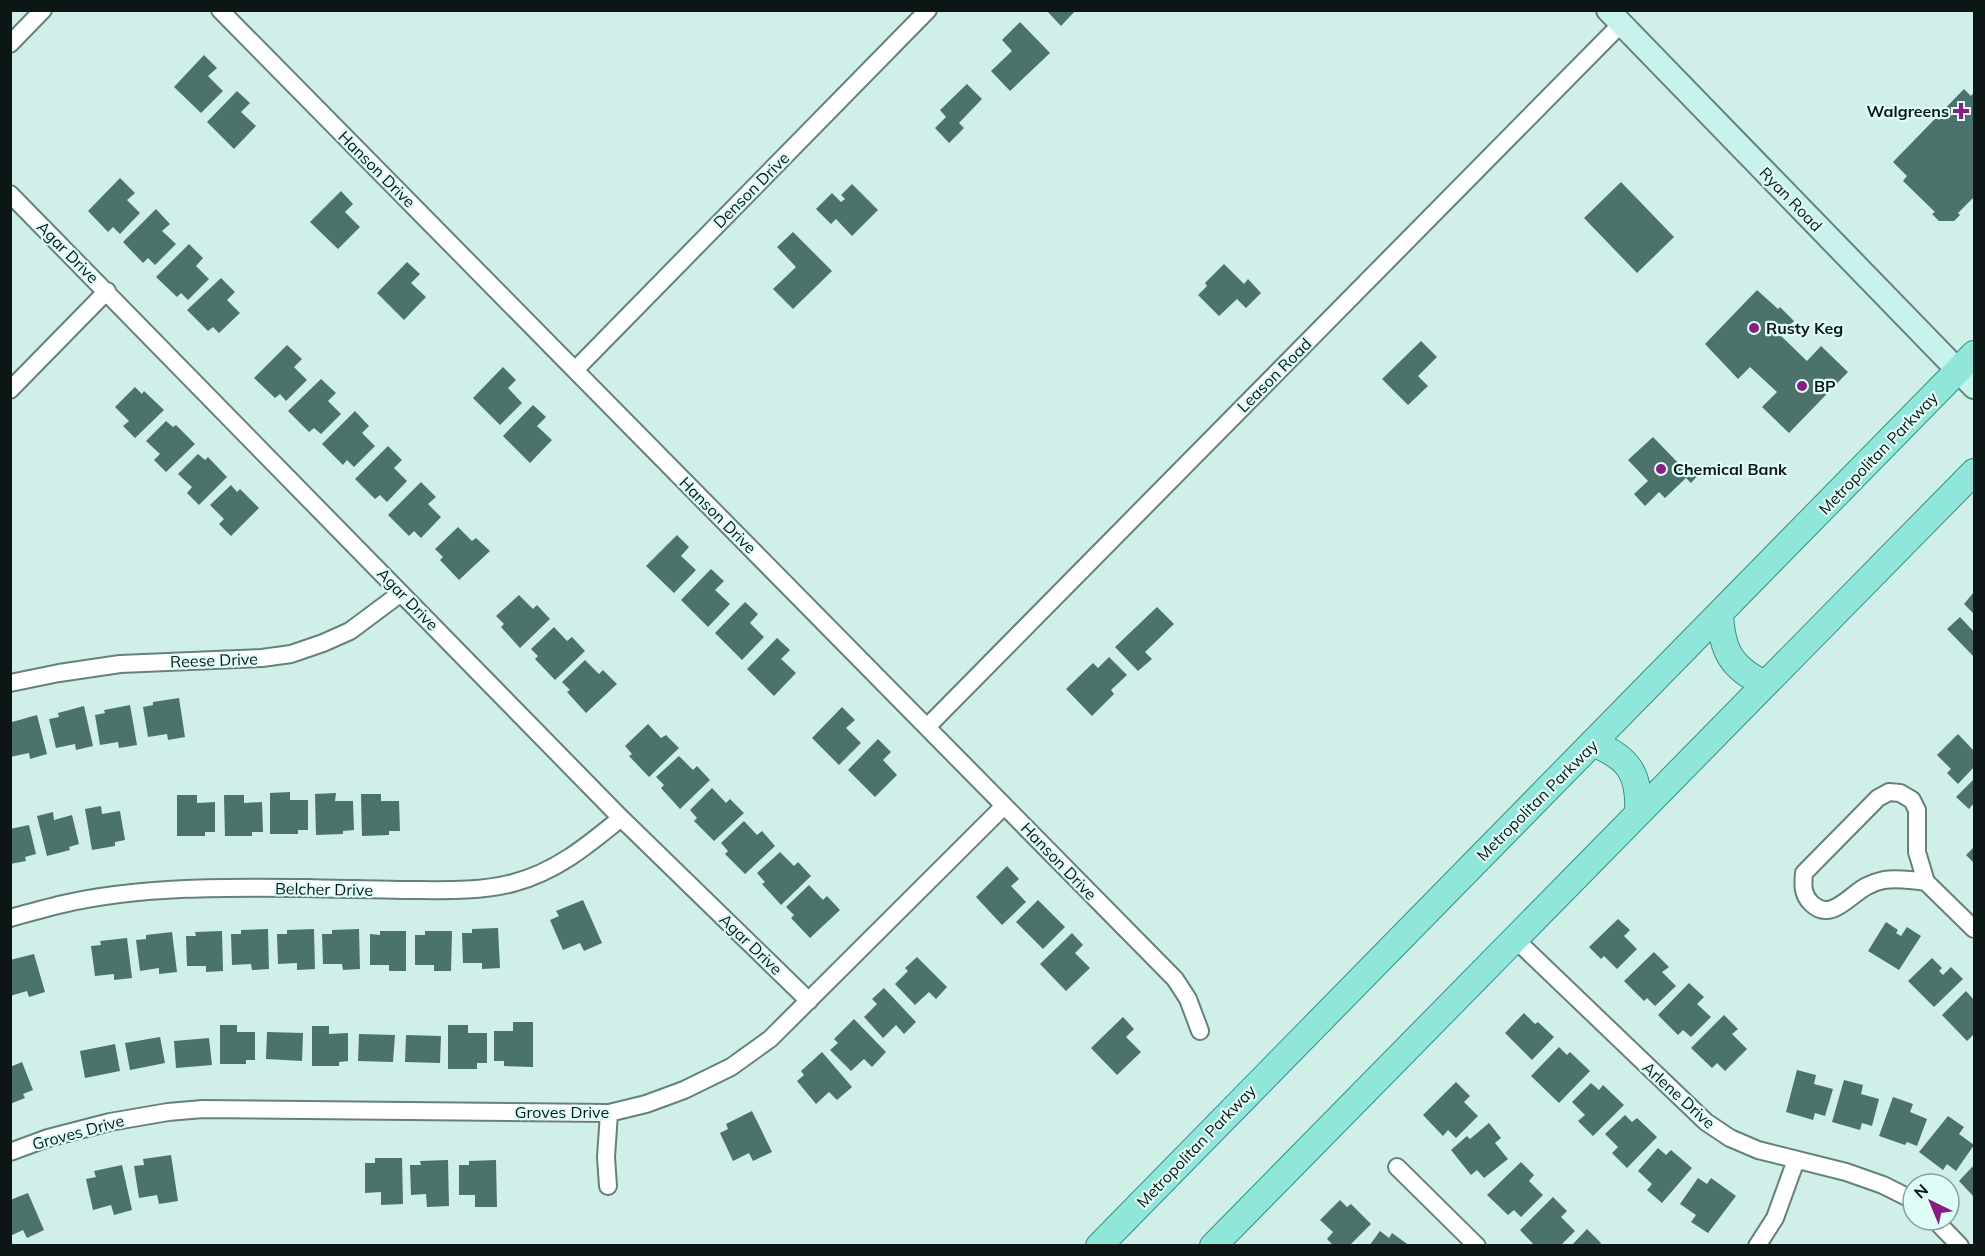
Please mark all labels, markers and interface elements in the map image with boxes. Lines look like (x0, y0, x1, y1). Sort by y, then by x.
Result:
place label: Walgreens (1867, 101, 1949, 121)
marker: Walgreens (1954, 104, 1968, 118)
street label: Hanson Drive (334, 126, 420, 212)
street label: Denson Drive (709, 148, 793, 232)
street label: Ryan Road (1755, 163, 1827, 235)
street label: Agar Drive (33, 217, 103, 287)
place label: Rusty Keg (1766, 318, 1843, 338)
marker: Rusty Keg (1747, 321, 1761, 335)
street label: Leason Road (1233, 334, 1315, 416)
place label: BP (1814, 376, 1836, 396)
marker: BP (1795, 379, 1809, 393)
street label: Metropolitan Parkway (1814, 387, 1942, 519)
place label: Chemical Bank (1673, 459, 1788, 479)
marker: Chemical Bank (1654, 462, 1668, 476)
street label: Hanson Drive (675, 472, 761, 558)
street label: Agar Drive (373, 563, 443, 635)
street label: Reese Drive (170, 648, 258, 672)
street label: Metropolitan Parkway (1472, 735, 1602, 865)
street label: Hanson Drive (1017, 818, 1101, 904)
street label: Belcher Drive (275, 878, 373, 900)
street label: Agar Drive (715, 909, 787, 979)
street label: Arlene Drive (1638, 1057, 1720, 1133)
street label: Metropolitan Parkway (1132, 1080, 1260, 1212)
street label: Groves Drive (515, 1102, 609, 1122)
street label: Groves Drive (30, 1110, 126, 1154)
north arrow (1901, 1172, 1961, 1232)
text: N (1910, 1180, 1932, 1202)

